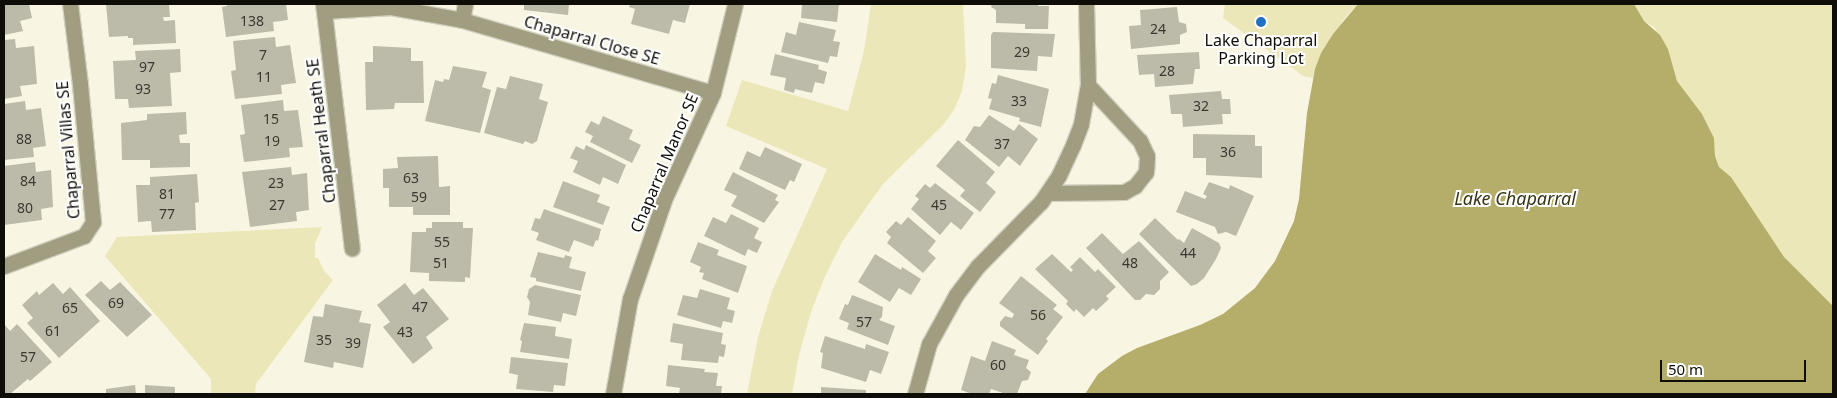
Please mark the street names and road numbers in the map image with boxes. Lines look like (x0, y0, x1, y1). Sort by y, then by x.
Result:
street label: Chaparral Close SE (522, 11, 662, 69)
street label: Chaparral Heath SE (303, 58, 339, 204)
street label: Chaparral Villas SE (52, 80, 84, 220)
street label: Chaparral Manor SE (626, 90, 702, 236)

